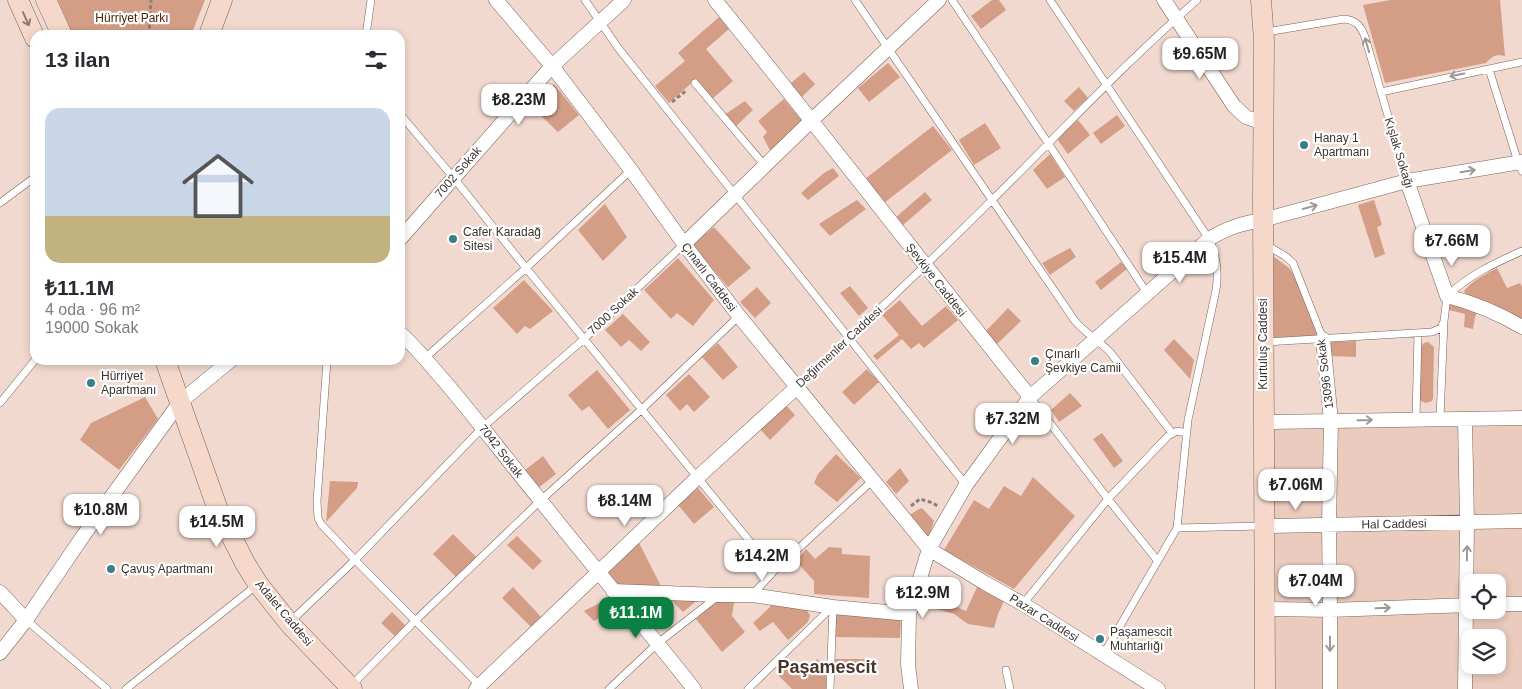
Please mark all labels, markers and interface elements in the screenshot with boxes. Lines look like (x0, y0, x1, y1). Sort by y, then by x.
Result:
one-way arrow (22, 11, 32, 26)
park label: Hürriyet Parkı (95, 11, 169, 25)
one-way arrow (1361, 37, 1371, 53)
pin: ₺9.65M (1159, 38, 1241, 80)
text: ₺9.65M (1173, 45, 1227, 62)
icon: filters (362, 46, 390, 74)
text: 13 ilan (45, 48, 110, 71)
one-way arrow (1450, 71, 1466, 81)
pin: ₺8.23M (478, 84, 560, 126)
text: ₺8.23M (492, 91, 546, 108)
street label: Kışlak Sokağı (1382, 116, 1416, 190)
place label: Hanay 1 Apartmanı (1314, 131, 1369, 159)
marker: Hanay 1 Apartmanı (1298, 139, 1310, 151)
icon: home (173, 141, 263, 231)
street label: 7002 Sokak (432, 143, 485, 201)
one-way arrow (1460, 165, 1476, 175)
one-way arrow (1302, 202, 1318, 212)
pin: ₺7.66M (1411, 224, 1493, 267)
place label: Cafer Karadağ Sitesi (463, 225, 541, 253)
text: ₺7.66M (1425, 232, 1479, 249)
marker: Cafer Karadağ Sitesi (447, 233, 459, 245)
street label: Çınarlı Caddesi (679, 240, 739, 314)
street label: Şevkiye Caddesi (903, 240, 969, 320)
pin: ₺15.4M (1139, 242, 1221, 284)
text: ₺15.4M (1153, 249, 1207, 266)
text: ₺11.1M (45, 276, 114, 299)
street label: 7000 Sokak (585, 284, 642, 338)
street label: Kurtuluş Caddesi (1256, 298, 1270, 390)
text: 4 oda · 96 m² (45, 301, 140, 318)
street label: Değirmenler Caddesi (793, 303, 885, 391)
text: 19000 Sokak (45, 319, 138, 336)
street label: 13096 Sokak (1314, 337, 1336, 410)
place label: Çınarlı Şevkiye Camii (1045, 347, 1121, 375)
marker: Çınarlı Şevkiye Camii (1029, 355, 1041, 367)
place label: Hürriyet Apartmanı (101, 369, 156, 397)
marker: Hürriyet Apartmanı (85, 377, 97, 389)
pin: ₺7.32M (972, 402, 1054, 445)
text: ₺7.32M (986, 410, 1040, 427)
one-way arrow (1356, 415, 1373, 425)
street label: 7042 Sokak (476, 422, 527, 481)
pin: ₺7.06M (1255, 468, 1337, 511)
text: ₺7.06M (1269, 476, 1323, 493)
pin: ₺8.14M (584, 484, 666, 527)
text: ₺8.14M (598, 492, 652, 509)
pin: ₺10.8M (60, 494, 142, 536)
text: ₺10.8M (74, 501, 128, 518)
pin: ₺14.5M (176, 506, 258, 548)
text: ₺14.5M (190, 513, 244, 530)
street label: Hal Caddesi (1361, 516, 1427, 532)
pin: ₺14.2M (721, 540, 803, 582)
one-way arrow (1462, 545, 1471, 561)
text: ₺14.2M (735, 547, 789, 564)
place label: Çavuş Apartmanı (121, 562, 213, 576)
marker: Çavuş Apartmanı (105, 563, 117, 575)
pin: ₺7.04M (1275, 564, 1357, 607)
text: ₺7.04M (1289, 572, 1343, 589)
map controls (1461, 574, 1506, 674)
button: locate (1461, 574, 1506, 619)
pin: ₺12.9M (882, 576, 964, 619)
street label: Adalet Caddesi (252, 577, 316, 649)
text: ₺12.9M (896, 584, 950, 601)
street label: Pazar Caddesi (1007, 591, 1081, 645)
pin: ₺11.1M (595, 596, 677, 639)
one-way arrow (1375, 603, 1391, 612)
text: ₺11.1M (610, 604, 662, 621)
place label: Paşamescit Muhtarlığı (1110, 625, 1173, 653)
button: layers (1461, 629, 1506, 674)
marker: Paşamescit Muhtarlığı (1094, 633, 1106, 645)
one-way arrow (1325, 635, 1335, 651)
district label: Paşamescit (777, 657, 877, 677)

